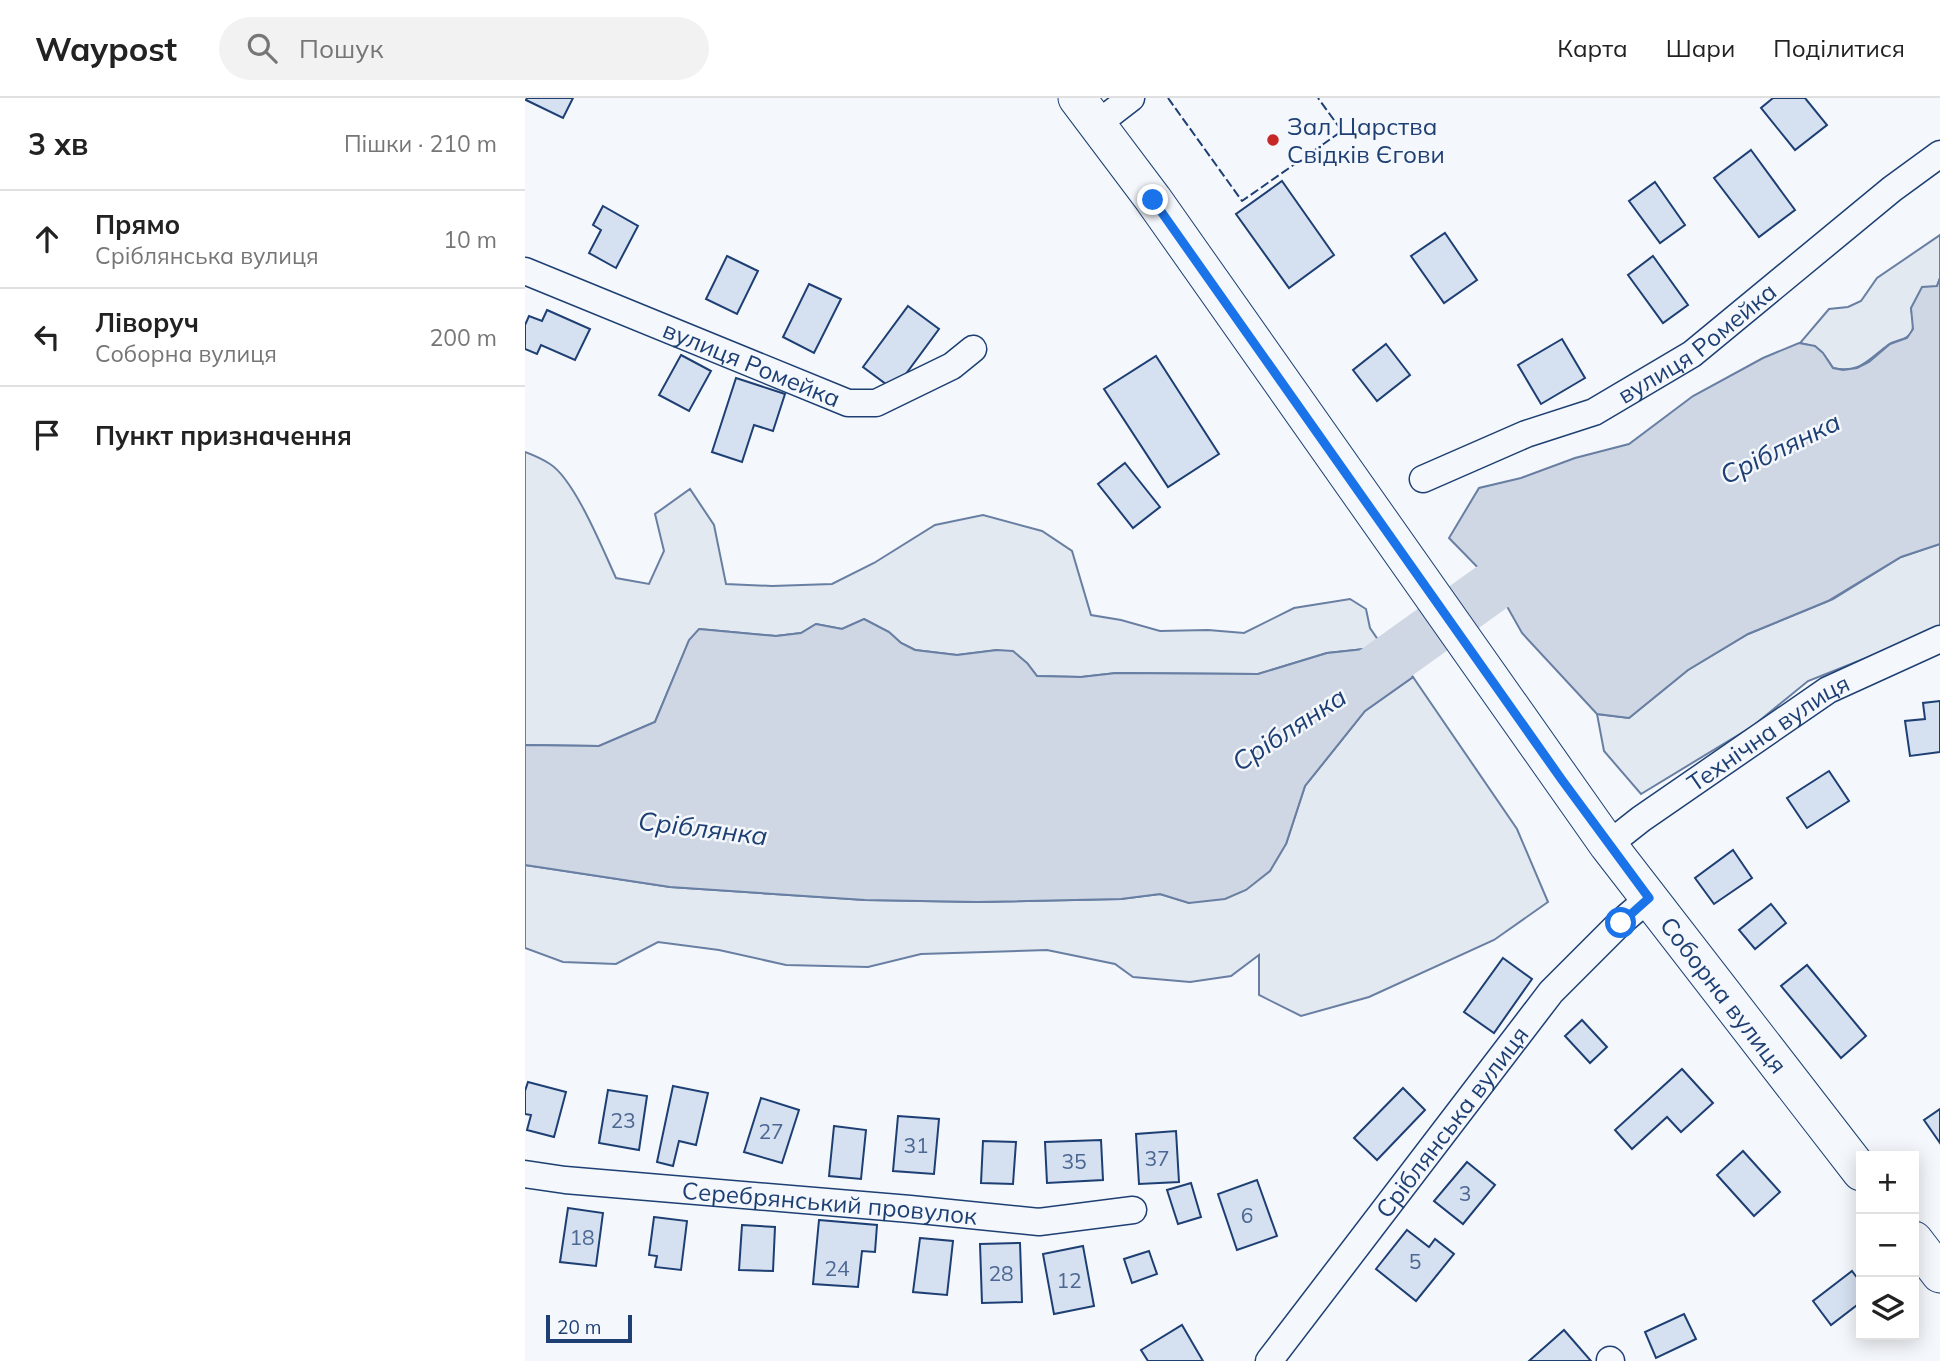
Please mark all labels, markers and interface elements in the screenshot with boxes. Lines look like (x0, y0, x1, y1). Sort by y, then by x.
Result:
search box (219, 17, 709, 80)
text: Waypost (35, 28, 177, 69)
icon: search (243, 29, 281, 67)
text: Пошук (299, 32, 383, 65)
text: Карта (1557, 33, 1628, 63)
text: Шари (1666, 33, 1735, 63)
text: Поділитися (1773, 33, 1905, 63)
place label: Зал Царства Свідків Єгови (1287, 111, 1445, 169)
text: 3 хв (28, 125, 88, 163)
text: Пішки · 210 m (344, 129, 497, 158)
marker: Зал Царства Свідків Єгови (1265, 132, 1281, 148)
route end (1137, 184, 1168, 215)
text: Прямо (95, 208, 180, 241)
icon: ahead (28, 220, 66, 258)
text: 10 m (443, 225, 497, 254)
text: Сріблянська вулиця (95, 241, 319, 270)
street label: вулиця Ромейка (1612, 276, 1782, 410)
text: Ліворуч (95, 306, 199, 339)
street label: вулиця Ромейка (659, 314, 845, 413)
icon: left (28, 318, 66, 356)
text: 200 m (429, 323, 497, 352)
text: Соборна вулиця (95, 339, 277, 368)
water label: Сріблянка (1714, 405, 1846, 491)
icon: arrive (28, 416, 66, 454)
text: Пункт призначення (95, 419, 352, 452)
street label: Технічна вулиця (1681, 667, 1854, 798)
water label: Сріблянка (1226, 680, 1352, 778)
water label: Сріблянка (637, 804, 769, 852)
route start (1605, 907, 1636, 938)
street label: Соборна вулиця (1654, 911, 1794, 1079)
street label: Сріблянська вулиця (1369, 1020, 1535, 1224)
house number: 23 (610, 1107, 636, 1133)
house number: 27 (758, 1118, 784, 1144)
house number: 31 (903, 1132, 929, 1158)
house number: 37 (1144, 1145, 1170, 1171)
house number: 35 (1061, 1148, 1087, 1174)
map controls (1856, 1151, 1919, 1340)
button: + (1856, 1151, 1919, 1214)
street label: Серебрянський провулок (681, 1175, 979, 1231)
house number: 3 (1459, 1180, 1471, 1206)
house number: 6 (1241, 1202, 1253, 1228)
button: − (1856, 1214, 1919, 1277)
house number: 18 (569, 1224, 595, 1250)
house number: 5 (1409, 1248, 1421, 1274)
house number: 24 (824, 1255, 850, 1281)
house number: 28 (988, 1260, 1014, 1286)
house number: 12 (1056, 1267, 1082, 1293)
button: layers (1856, 1277, 1919, 1340)
scale bar (546, 1312, 632, 1344)
text: 20 m (557, 1315, 601, 1339)

